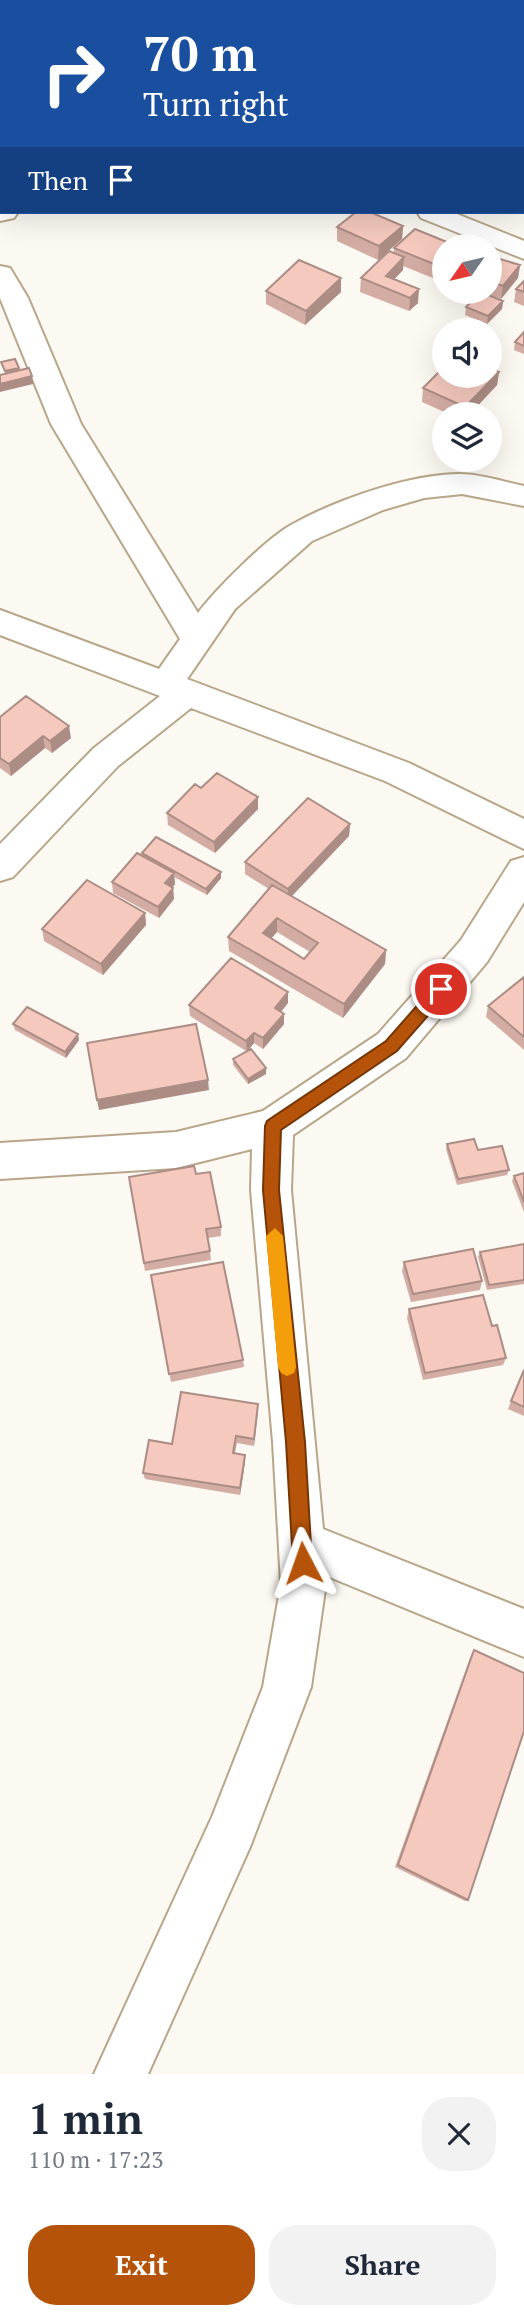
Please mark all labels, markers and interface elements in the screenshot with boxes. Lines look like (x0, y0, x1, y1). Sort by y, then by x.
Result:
text: 70 m (143, 20, 257, 85)
icon: right (28, 28, 119, 119)
text: Turn right (143, 83, 289, 125)
icon: arrive (102, 161, 140, 199)
text: Then (28, 163, 88, 197)
north arrow (432, 234, 502, 304)
map controls (432, 234, 502, 472)
button: sound (432, 318, 502, 388)
button: layers (432, 402, 502, 472)
pin (411, 959, 471, 1019)
icon: arrive (422, 970, 460, 1008)
position arrow (266, 1526, 340, 1600)
text: 1 min (28, 2090, 143, 2146)
button: close (422, 2097, 496, 2171)
text: 110 m · 17:23 (28, 2144, 163, 2175)
button: Exit (28, 2225, 255, 2305)
button: Share (269, 2225, 496, 2305)

